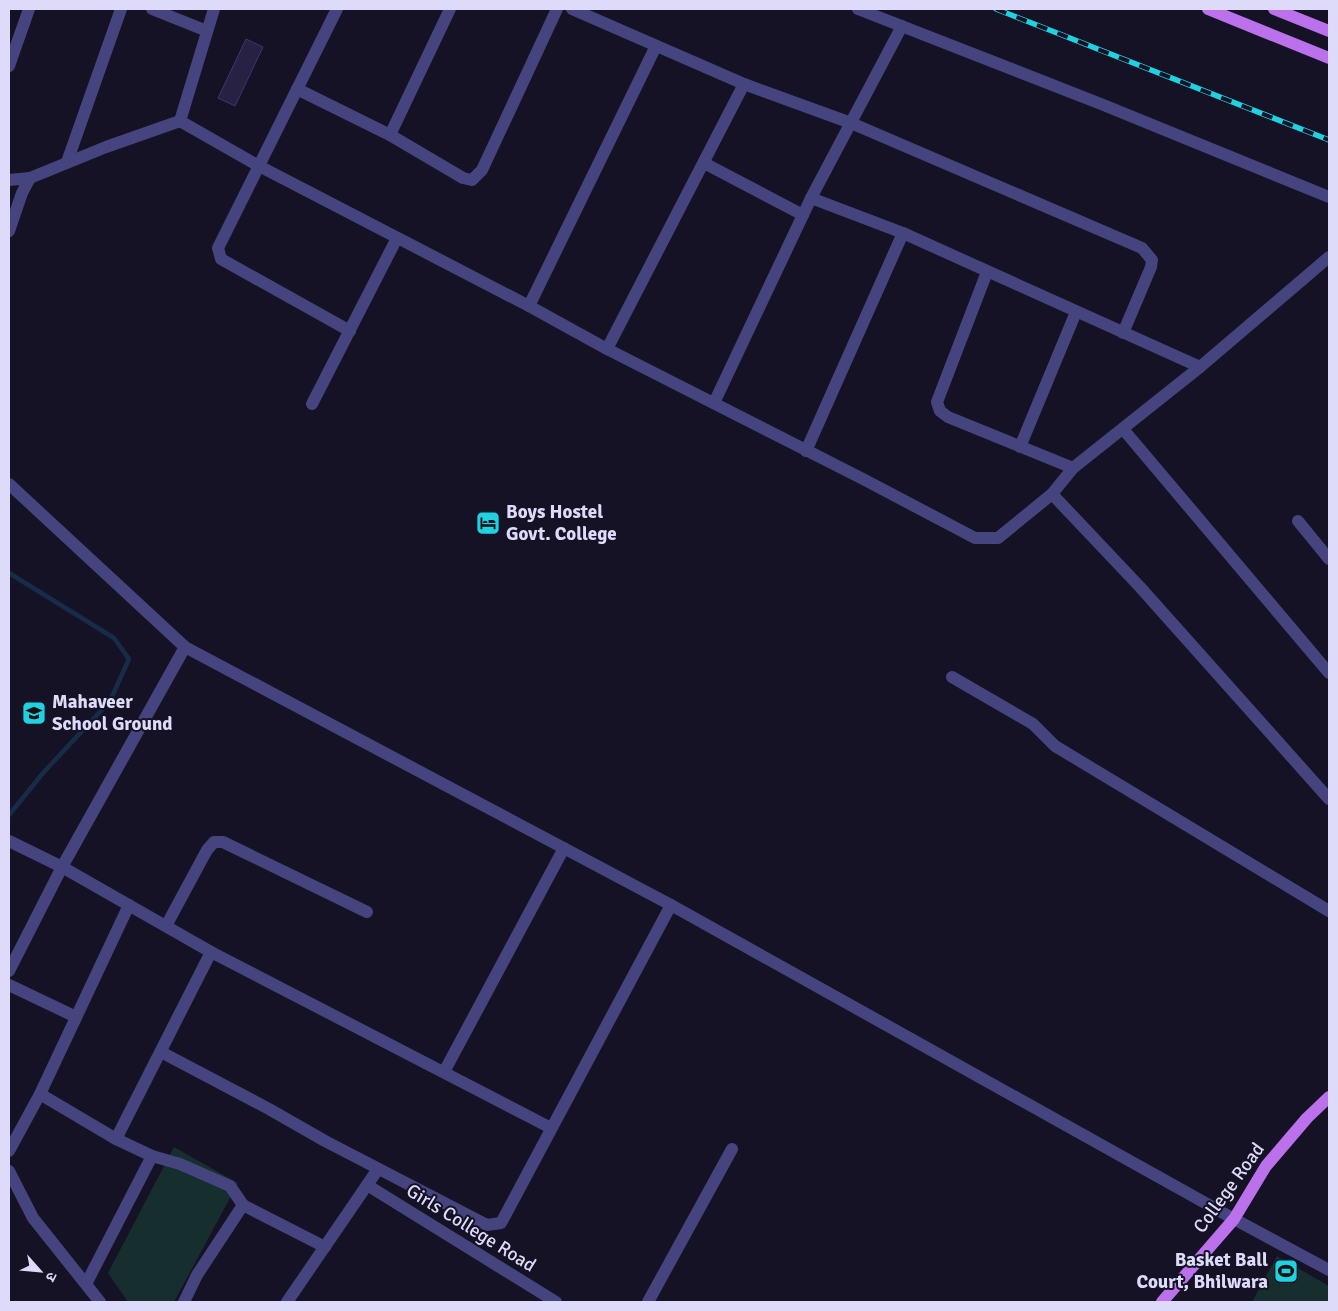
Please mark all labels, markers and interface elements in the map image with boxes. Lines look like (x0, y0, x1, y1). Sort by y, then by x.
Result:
place label: Boys Hostel Govt. College (506, 500, 617, 546)
hotel icon: Boys Hostel Govt. College (475, 510, 501, 536)
place label: Mahaveer School Ground (52, 690, 173, 736)
school or university icon: Mahaveer School Ground (21, 700, 47, 726)
street label: College Road (1188, 1138, 1270, 1238)
street label: Girls College Road (402, 1179, 540, 1277)
north arrow (15, 1246, 65, 1296)
place label: Basket Ball Court, Bhilwara (1136, 1248, 1268, 1294)
sports icon: Basket Ball Court, Bhilwara (1273, 1258, 1299, 1284)
text: उ (41, 1269, 61, 1285)

